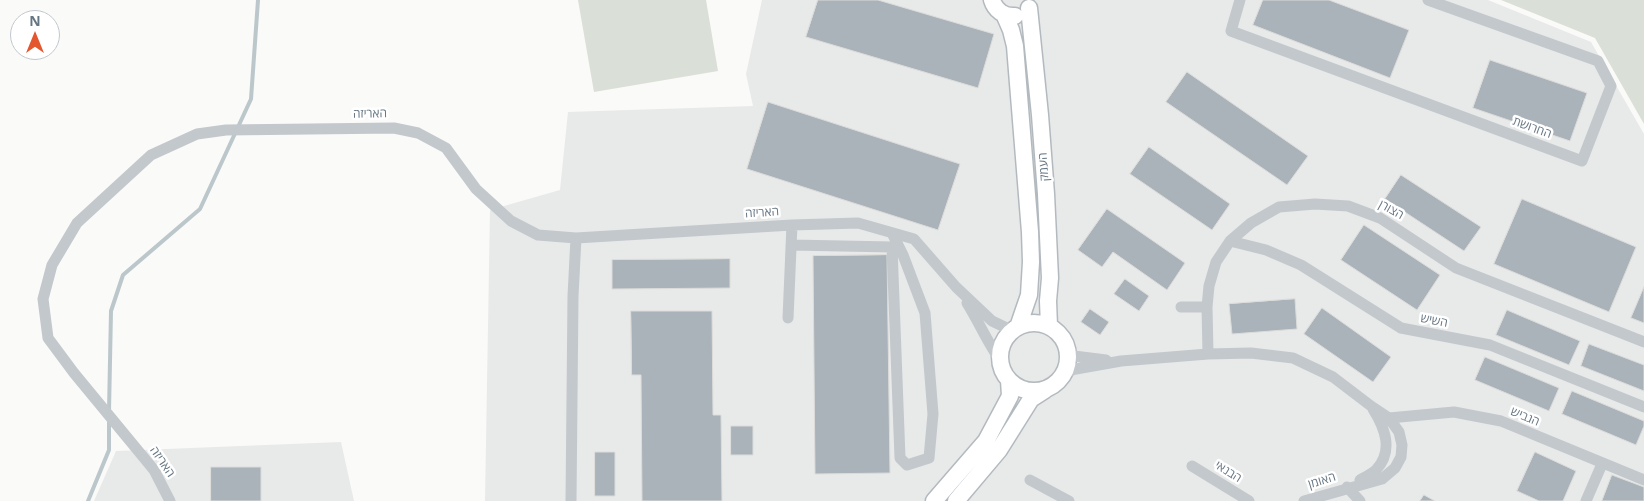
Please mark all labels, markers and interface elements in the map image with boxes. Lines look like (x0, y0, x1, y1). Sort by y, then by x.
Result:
north arrow (10, 10, 60, 60)
text: N (29, 11, 41, 30)
street label: האריזה (353, 107, 387, 121)
street label: החרושת (1511, 114, 1553, 142)
street label: העמק (1036, 152, 1052, 182)
street label: הצורן (1376, 197, 1406, 223)
street label: האריזה (744, 205, 780, 221)
street label: השיש (1419, 311, 1449, 331)
street label: הגביש (1508, 405, 1542, 429)
street label: האריזה (146, 444, 178, 480)
street label: הבנאי (1212, 458, 1244, 486)
street label: האומן (1306, 470, 1338, 492)

